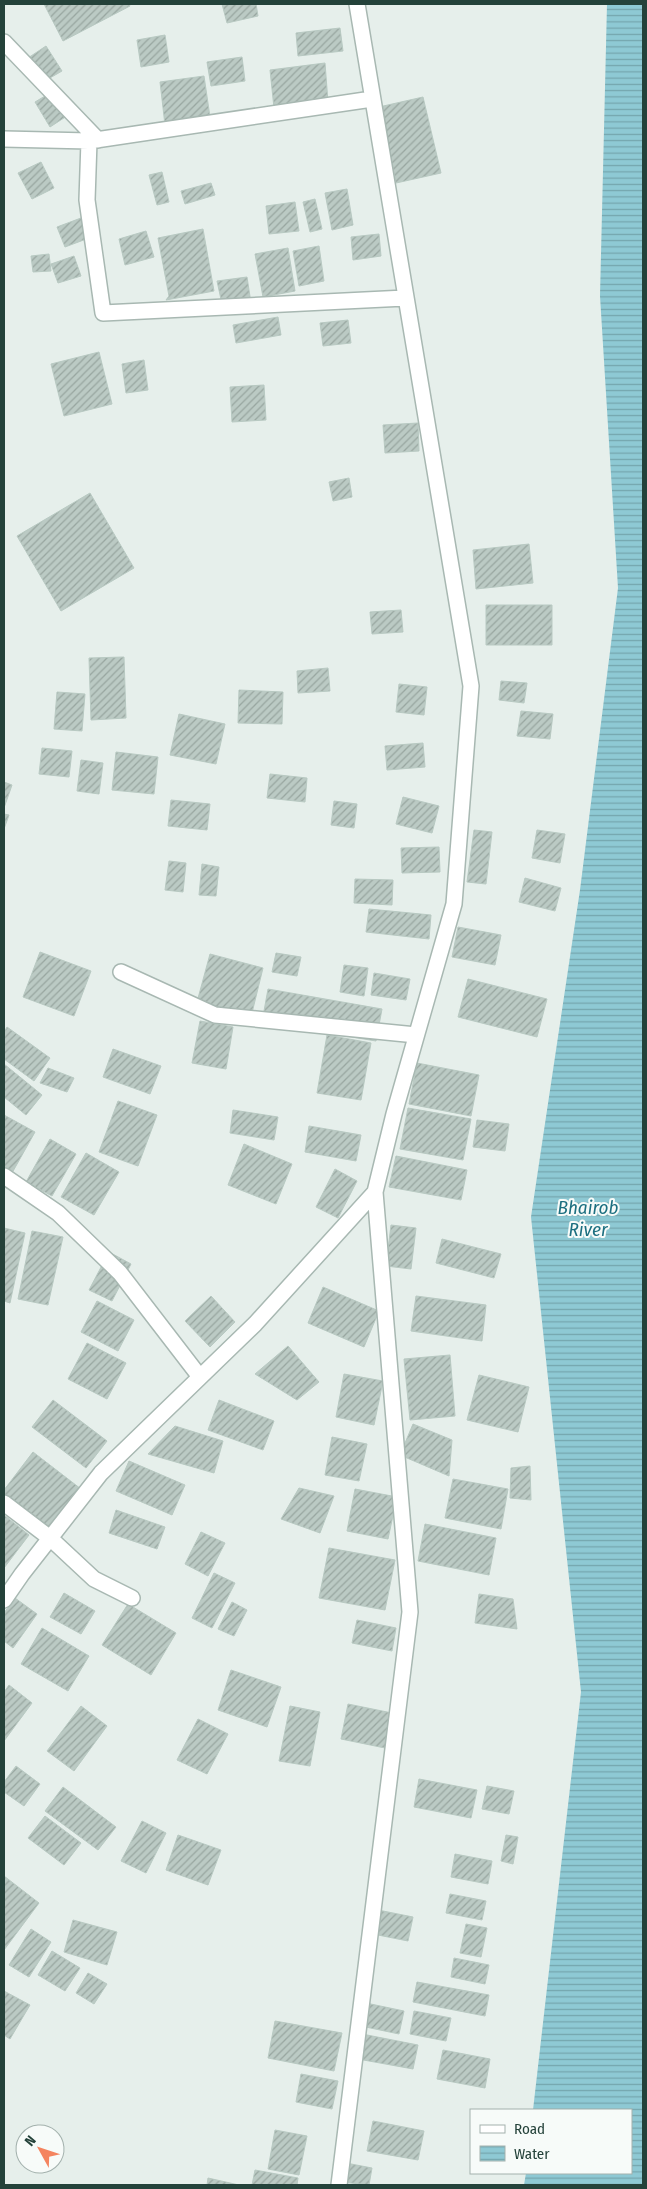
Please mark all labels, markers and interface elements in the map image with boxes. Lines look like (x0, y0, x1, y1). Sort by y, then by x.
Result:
water label: Bhairob River (557, 1196, 619, 1241)
legend (470, 2109, 632, 2174)
text: Road (514, 2120, 545, 2138)
north arrow (15, 2124, 65, 2174)
text: N (21, 2132, 40, 2150)
text: Water (514, 2145, 550, 2163)

